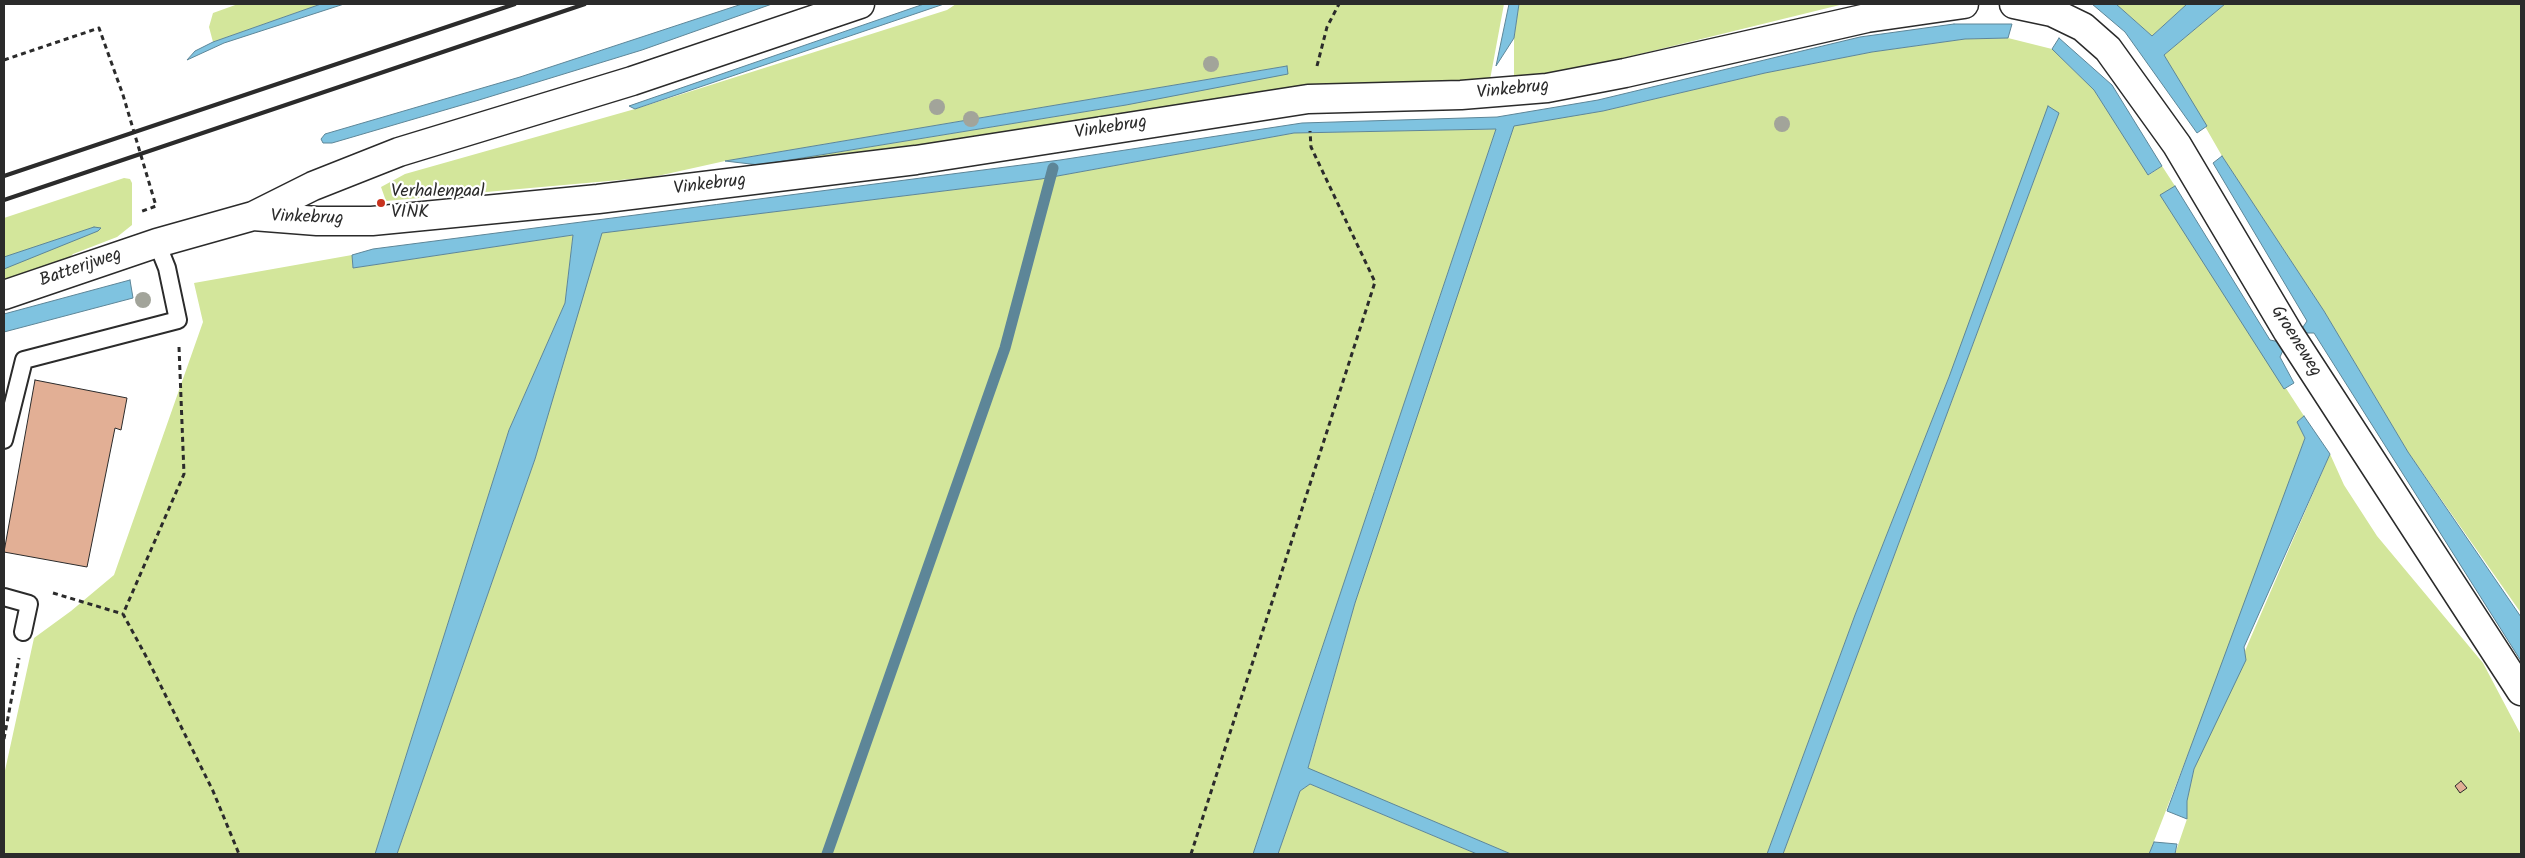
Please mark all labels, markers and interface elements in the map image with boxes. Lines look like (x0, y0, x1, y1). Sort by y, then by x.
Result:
street label: Vinkebrug (1476, 76, 1550, 106)
street label: Vinkebrug (1073, 113, 1149, 145)
street label: Vinkebrug (673, 171, 747, 201)
place label: Verhalenpaal VINK (391, 182, 485, 224)
marker: Verhalenpaal VINK (375, 197, 387, 209)
street label: Vinkebrug (270, 207, 344, 231)
street label: Batterijweg (37, 245, 125, 293)
street label: Groeneweg (2265, 302, 2325, 382)

